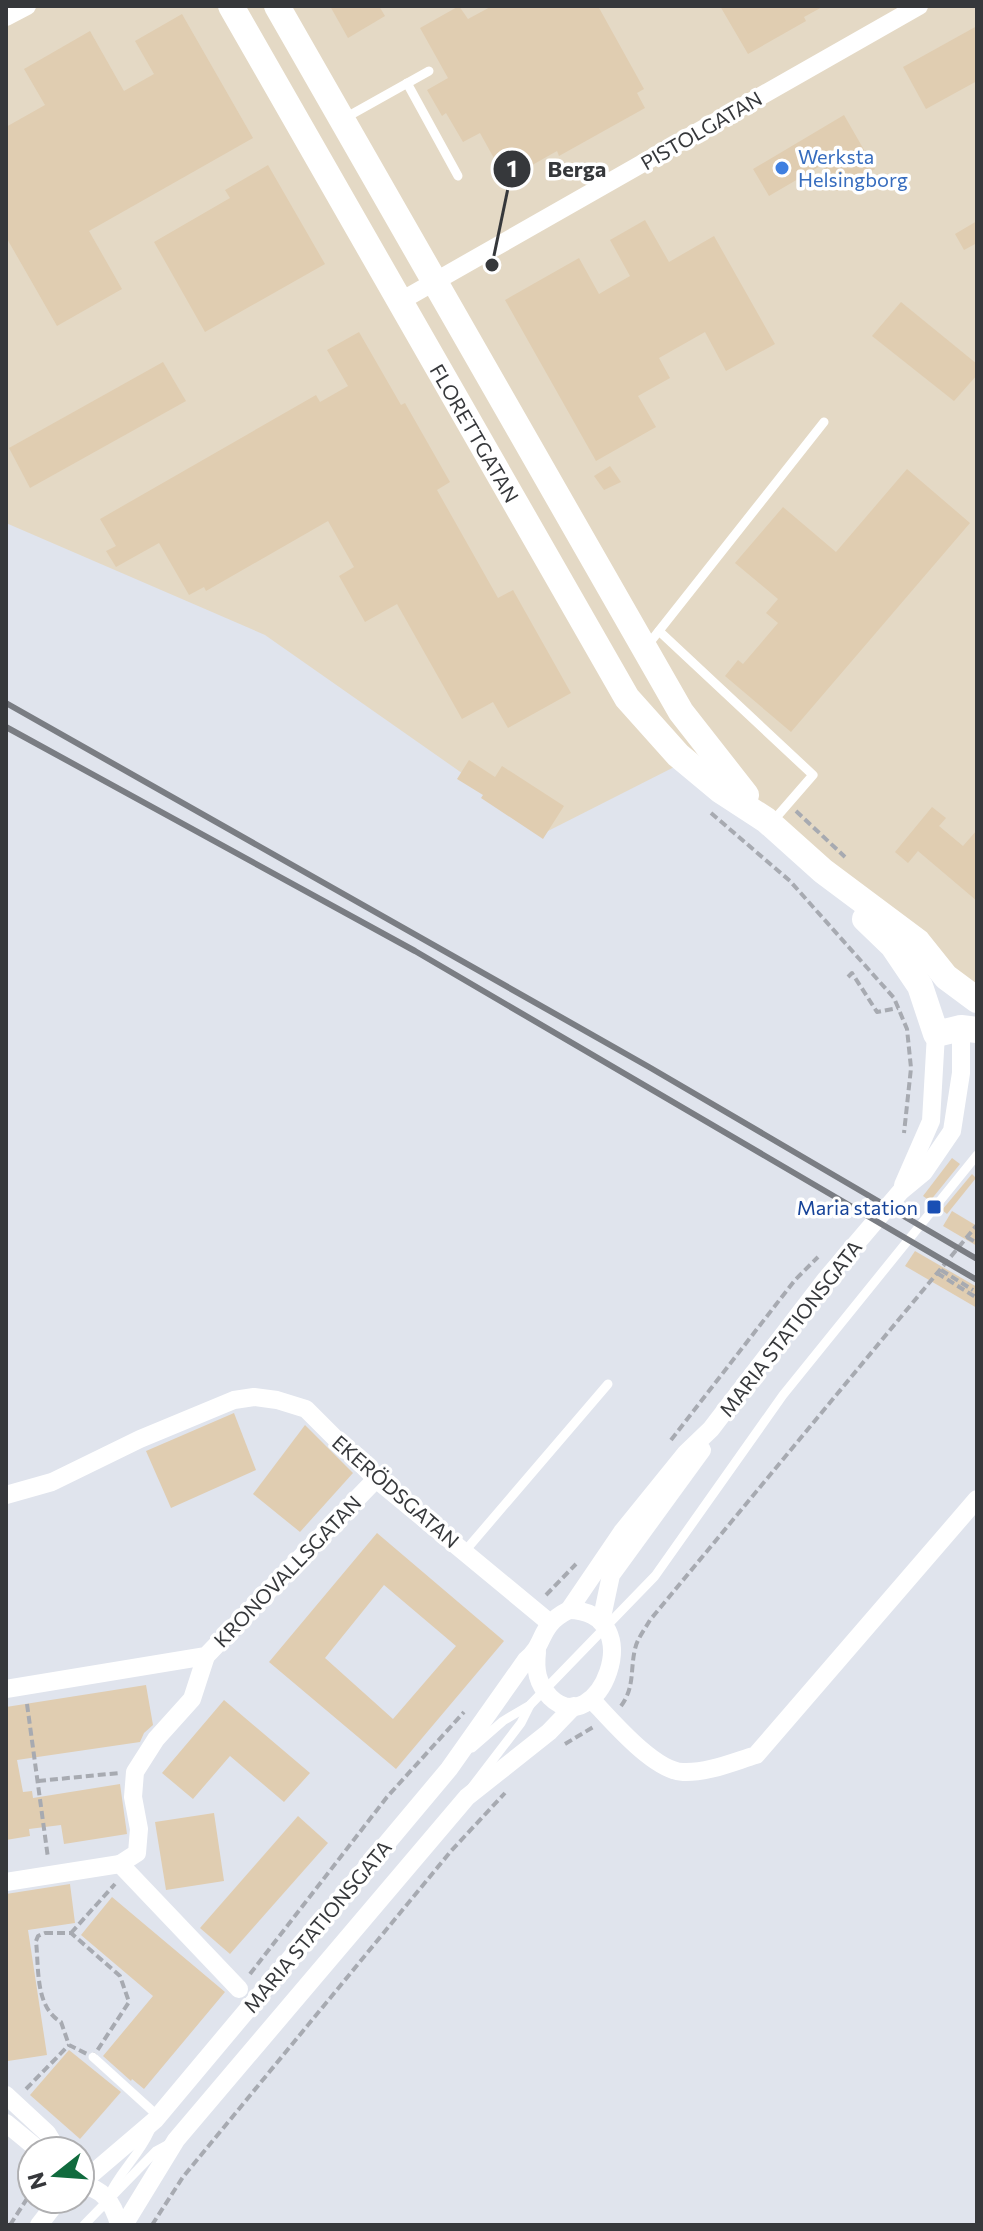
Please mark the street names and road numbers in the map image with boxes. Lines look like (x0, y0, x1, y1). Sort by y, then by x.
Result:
street label: PISTOLGATAN (636, 86, 766, 174)
street label: FLORETTGATAN (426, 360, 524, 506)
street label: MARIA STATIONSGATA (714, 1235, 866, 1421)
street label: EKERÖDSGATAN (328, 1430, 464, 1552)
street label: KRONOVALLSGATAN (208, 1490, 366, 1652)
street label: MARIA STATIONSGATA (238, 1835, 396, 2017)

